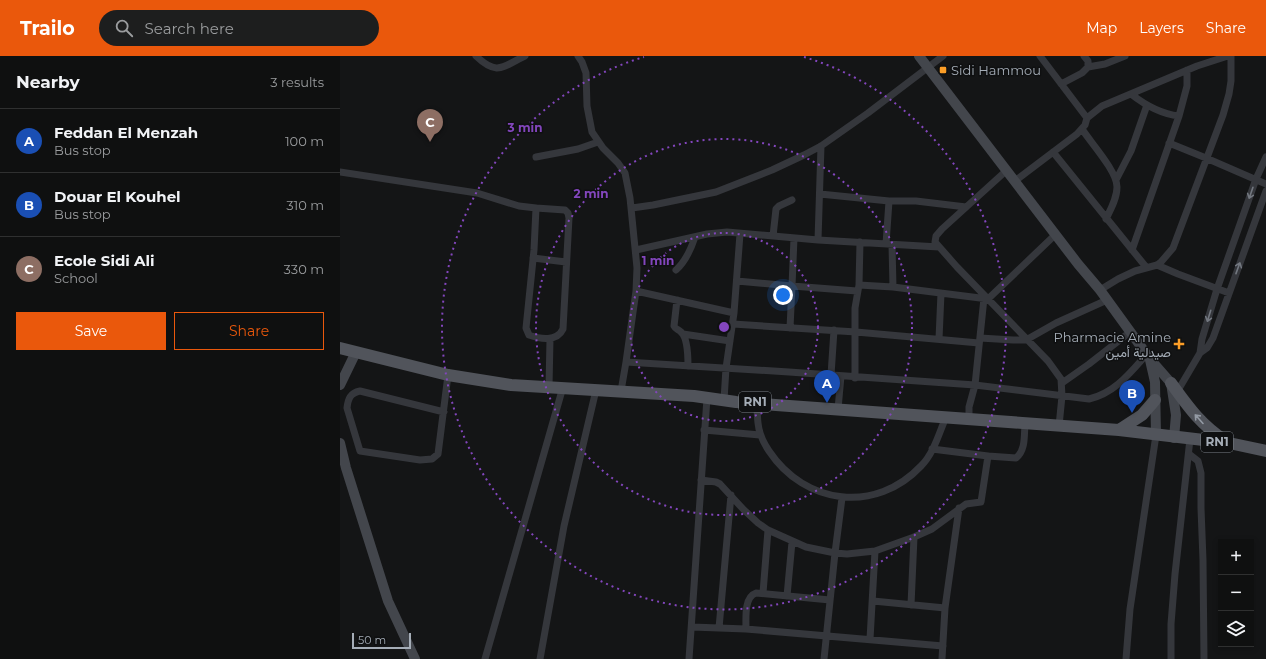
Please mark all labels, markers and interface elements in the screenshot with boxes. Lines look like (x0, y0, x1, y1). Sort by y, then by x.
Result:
search box (99, 10, 379, 46)
text: Trailo (20, 17, 75, 40)
icon: search (113, 17, 135, 39)
text: Search here (145, 19, 234, 38)
text: Map (1086, 19, 1117, 37)
text: Layers (1139, 19, 1184, 37)
text: Share (1206, 19, 1246, 37)
place label: Sidi Hammou (951, 62, 1041, 78)
marker: Sidi Hammou (938, 65, 948, 75)
text: Nearby (16, 72, 80, 92)
text: 3 results (270, 74, 324, 90)
pin: C (417, 109, 443, 142)
text: 3 min (507, 120, 543, 135)
text: Feddan El Menzah (54, 123, 198, 142)
text: A (24, 133, 34, 149)
text: 100 m (285, 133, 324, 149)
text: Bus stop (54, 142, 111, 158)
text: 2 min (574, 186, 608, 201)
text: Douar El Kouhel (54, 187, 181, 206)
one-way arrow (1247, 187, 1255, 199)
text: B (24, 197, 34, 213)
text: 310 m (286, 197, 324, 213)
text: Bus stop (54, 206, 111, 222)
text: Ecole Sidi Ali (54, 251, 155, 270)
text: 1 min (642, 253, 674, 268)
text: C (24, 261, 34, 277)
text: 330 m (284, 261, 324, 277)
one-way arrow (1235, 262, 1243, 274)
text: School (54, 270, 98, 286)
your location (773, 285, 793, 305)
one-way arrow (1205, 309, 1212, 322)
button: Save (16, 312, 166, 350)
button: Share (174, 312, 324, 350)
centre of rings (717, 320, 731, 334)
place label: Pharmacie Amine صيدلية أمين (1053, 329, 1171, 361)
marker: Pharmacie Amine صيدلية أمين (1174, 339, 1184, 349)
pin: A (814, 370, 840, 403)
pin: B (1119, 380, 1145, 413)
road number: RN1 (739, 392, 771, 412)
one-way arrow (1195, 415, 1204, 425)
road number: RN1 (1201, 432, 1233, 452)
map controls (1218, 539, 1254, 647)
button: + (1218, 539, 1254, 575)
button: − (1218, 575, 1254, 611)
button: layers (1218, 611, 1254, 647)
scale bar (352, 631, 411, 650)
text: 50 m (358, 633, 386, 647)

